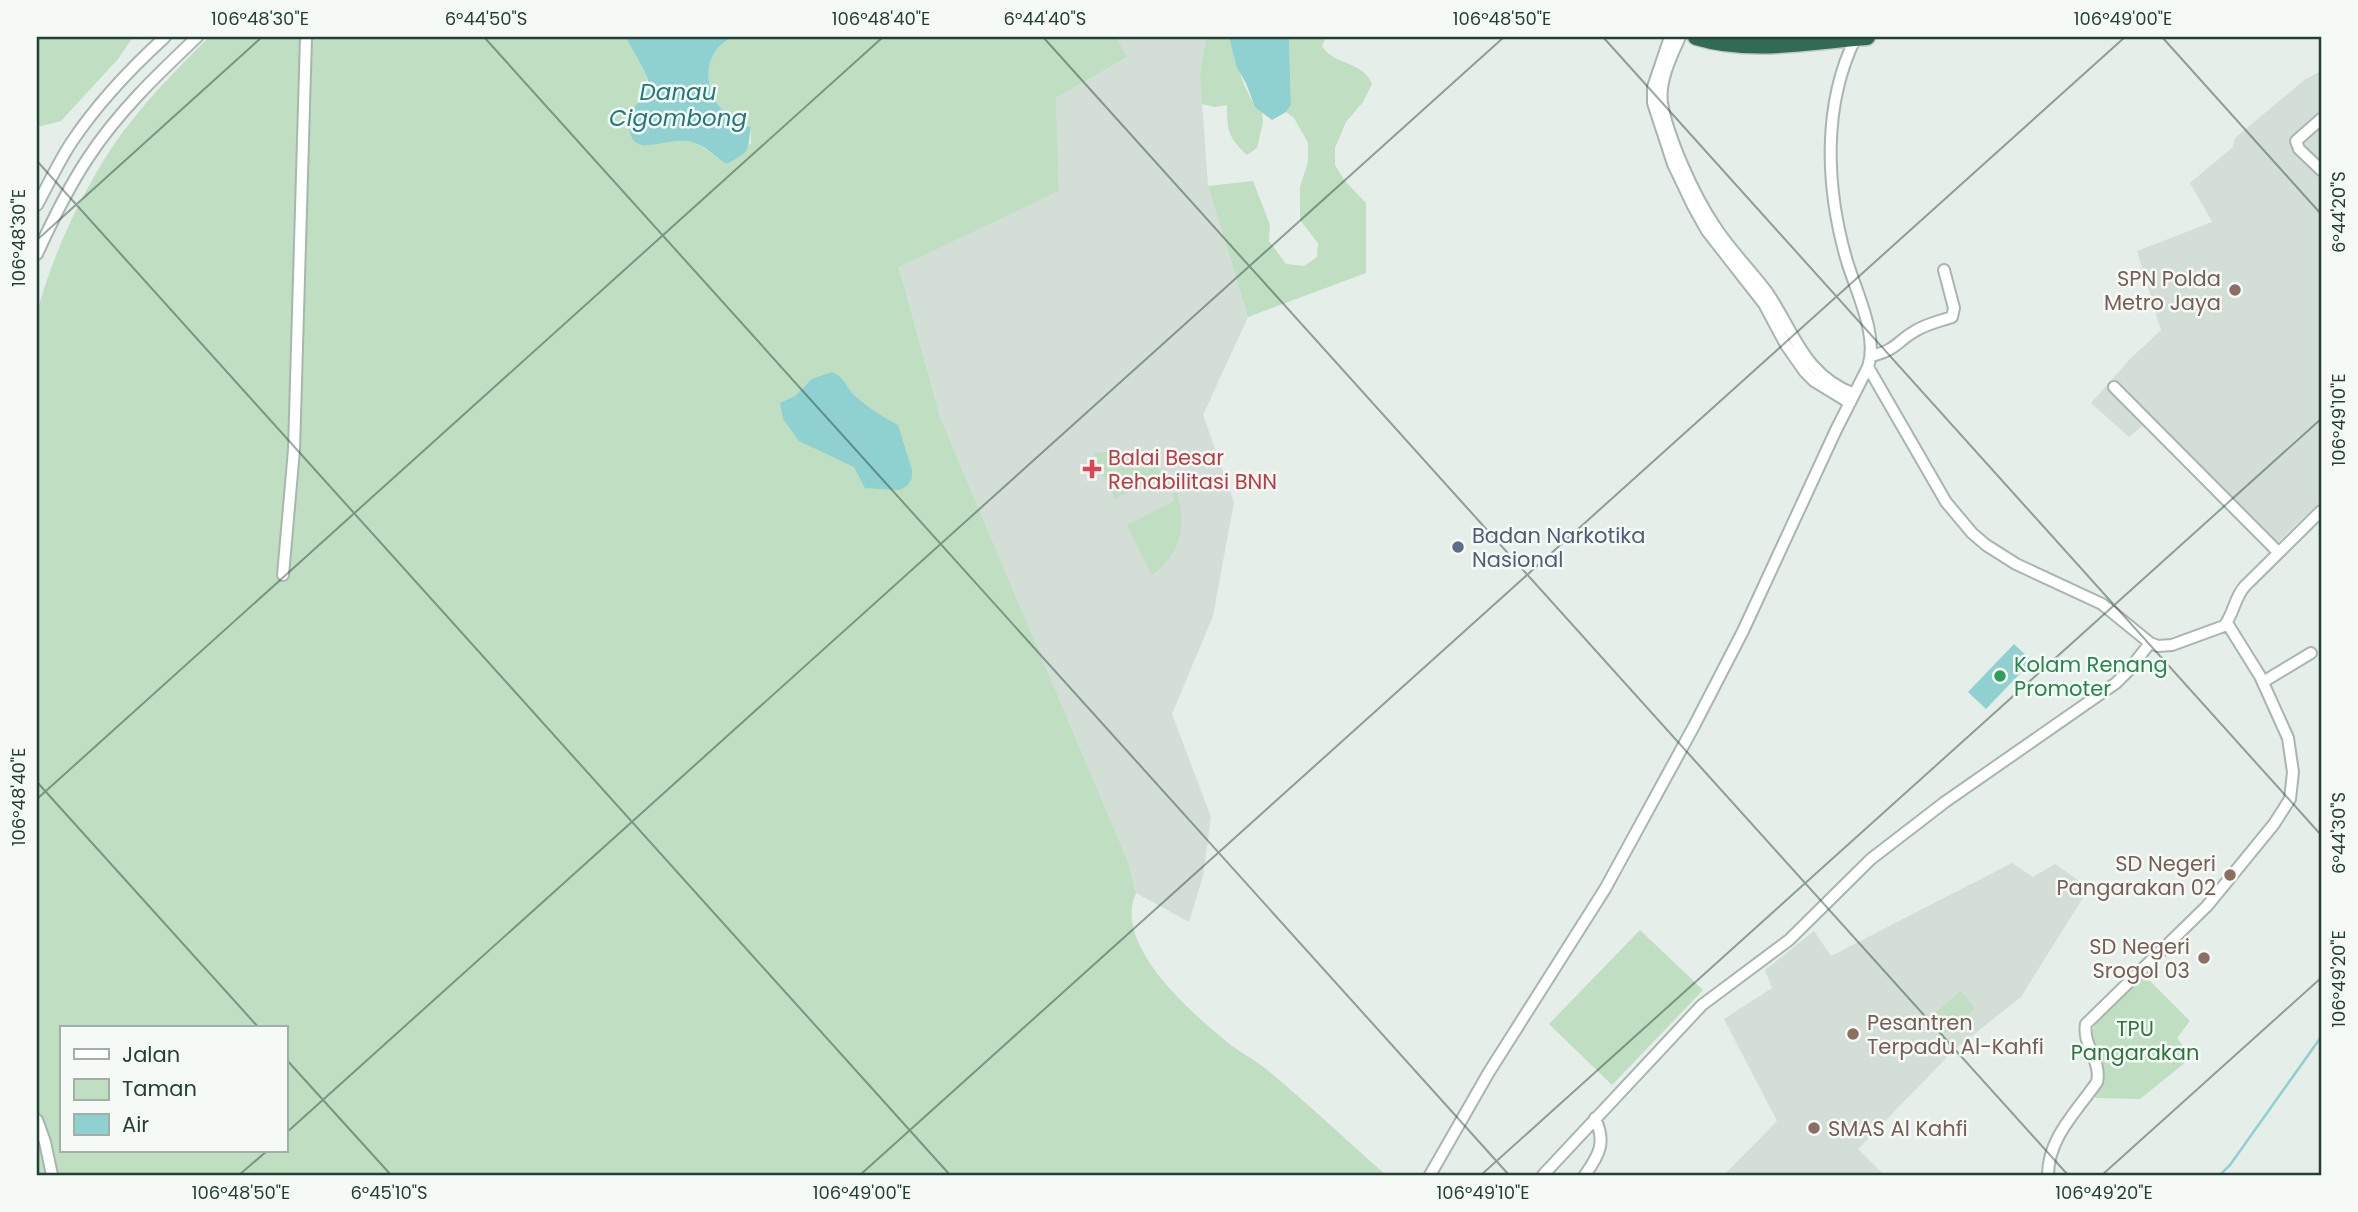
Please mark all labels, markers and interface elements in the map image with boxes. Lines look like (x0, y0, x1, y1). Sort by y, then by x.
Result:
text: 106°48'30"E (211, 6, 309, 31)
text: 6°44'50"S (445, 6, 527, 31)
text: 106°48'40"E (832, 6, 930, 31)
text: 6°44'40"S (1004, 6, 1086, 31)
text: 106°48'50"E (1453, 6, 1551, 31)
text: 106°49'00"E (2074, 6, 2172, 31)
water label: Danau Cigombong (609, 76, 747, 134)
text: 6°44'20"S (2326, 171, 2351, 253)
text: 106°48'30"E (6, 189, 31, 287)
place label: SPN Polda Metro Jaya (2104, 264, 2221, 317)
marker: SPN Polda Metro Jaya (2227, 282, 2243, 298)
text: 106°49'10"E (2326, 374, 2351, 466)
place label: Balai Besar Rehabilitasi BNN (1108, 443, 1277, 496)
marker: Balai Besar Rehabilitasi BNN (1082, 459, 1102, 479)
place label: Badan Narkotika Nasional (1472, 521, 1645, 574)
marker: Badan Narkotika Nasional (1450, 539, 1466, 555)
place label: Kolam Renang Promoter (2014, 650, 2168, 703)
marker: Kolam Renang Promoter (1992, 668, 2008, 684)
text: 106°48'40"E (6, 748, 31, 846)
text: 6°44'30"S (2326, 792, 2351, 874)
place label: SD Negeri Pangarakan 02 (2056, 849, 2216, 902)
marker: SD Negeri Pangarakan 02 (2222, 867, 2238, 883)
text: 106°49'20"E (2326, 930, 2351, 1028)
place label: SD Negeri Srogol 03 (2089, 932, 2190, 985)
marker: SD Negeri Srogol 03 (2196, 950, 2212, 966)
place label: Pesantren Terpadu Al-Kahfi (1867, 1008, 2044, 1061)
park label: TPU Pangarakan (2071, 1014, 2199, 1067)
legend (60, 1026, 287, 1152)
marker: Pesantren Terpadu Al-Kahfi (1845, 1026, 1861, 1042)
text: Jalan (122, 1040, 180, 1069)
text: Taman (122, 1074, 197, 1103)
text: Air (122, 1110, 149, 1139)
place label: SMAS Al Kahfi (1828, 1114, 1968, 1143)
marker: SMAS Al Kahfi (1806, 1120, 1822, 1136)
text: 106°48'50"E (192, 1180, 290, 1205)
text: 6°45'10"S (350, 1180, 428, 1205)
text: 106°49'00"E (813, 1180, 911, 1205)
text: 106°49'10"E (1437, 1180, 1529, 1205)
text: 106°49'20"E (2055, 1180, 2153, 1205)

